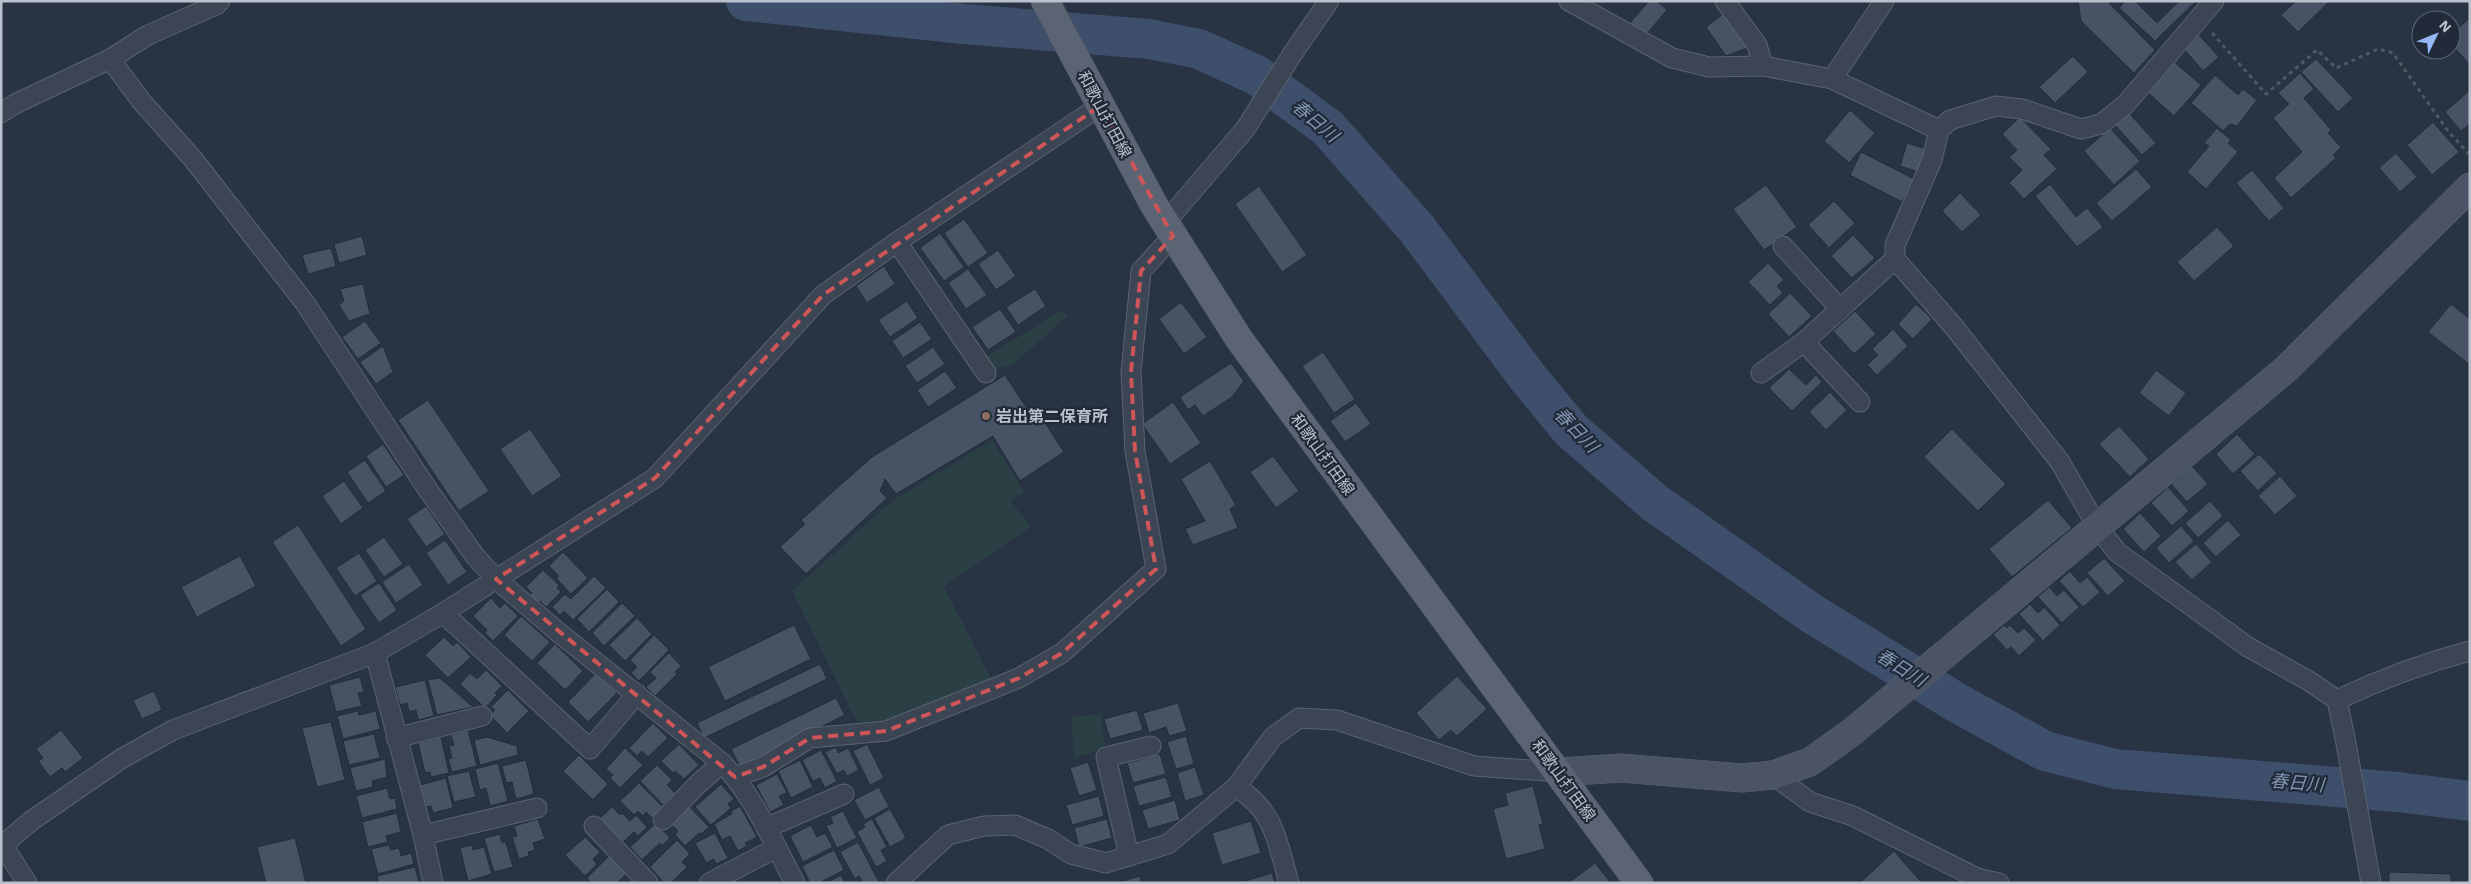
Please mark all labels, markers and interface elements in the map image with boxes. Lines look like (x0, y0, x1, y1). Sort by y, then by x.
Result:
north arrow (2411, 10, 2461, 60)
text: N (2436, 17, 2455, 35)
street label: 和歌山打田線 (1074, 67, 1135, 161)
water label: 春日川 (1288, 95, 1344, 147)
water label: 春日川 (1550, 403, 1604, 458)
place label: 岩出第二保育所 (996, 407, 1108, 426)
marker: 岩出第二保育所 (980, 410, 992, 422)
street label: 和歌山打田線 (1287, 410, 1358, 499)
water label: 春日川 (1873, 644, 1931, 692)
street label: 和歌山打田線 (1528, 736, 1599, 825)
water label: 春日川 (2269, 770, 2327, 795)

